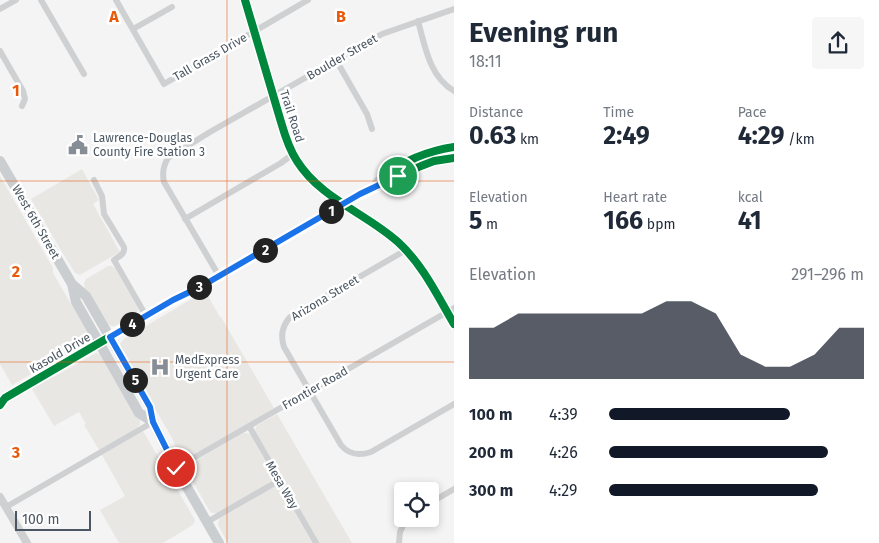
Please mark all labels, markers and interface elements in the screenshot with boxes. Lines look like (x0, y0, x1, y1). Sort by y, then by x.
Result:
text: A (108, 7, 119, 26)
text: B (336, 7, 346, 26)
text: Evening run (469, 16, 618, 49)
button: share (812, 17, 864, 69)
street label: Tall Grass Drive (171, 30, 249, 84)
street label: Boulder Street (304, 31, 380, 83)
text: 18:11 (469, 52, 502, 71)
text: 1 (12, 81, 20, 100)
street label: Trail Road (277, 88, 307, 144)
text: Distance (469, 104, 523, 121)
text: Time (603, 104, 634, 121)
text: Pace (738, 104, 767, 121)
text: 0.63 (469, 121, 516, 151)
text: 2:49 (603, 121, 650, 151)
text: 4:29 (738, 121, 784, 151)
place label: Lawrence-Douglas County Fire Station 3 (93, 131, 205, 159)
text: km (516, 131, 539, 148)
text: /km (784, 131, 815, 148)
public building icon: Lawrence-Douglas County Fire Station 3 (67, 134, 89, 156)
pin (377, 155, 419, 197)
icon: arrive (384, 162, 412, 190)
street label: West 6th Street (9, 183, 63, 262)
text: Elevation (469, 189, 528, 206)
text: Heart rate (603, 189, 667, 206)
text: kcal (738, 189, 763, 206)
pin: 1 (318, 198, 344, 224)
text: 1 (328, 203, 335, 220)
text: 5 (469, 206, 482, 236)
text: 166 (603, 206, 643, 236)
text: 41 (738, 206, 762, 236)
text: m (482, 216, 498, 233)
text: bpm (643, 216, 675, 233)
pin: 2 (252, 238, 278, 262)
text: 2 (262, 242, 269, 259)
text: 2 (12, 262, 20, 281)
text: Elevation (469, 265, 536, 284)
text: 291–296 m (791, 265, 864, 284)
street label: Arizona Street (289, 272, 362, 324)
pin: 3 (186, 274, 212, 300)
text: 3 (196, 279, 203, 296)
pin: 4 (120, 312, 144, 336)
text: 4 (129, 316, 136, 333)
street label: Kasold Drive (27, 330, 93, 376)
place label: MedExpress Urgent Care (175, 353, 240, 381)
hospital icon: MedExpress Urgent Care (149, 356, 171, 378)
street label: Frontier Road (280, 364, 350, 412)
pin: 5 (122, 368, 148, 392)
text: 5 (132, 372, 139, 389)
text: 100 m (469, 405, 512, 424)
text: 4:39 (549, 405, 578, 424)
text: 3 (11, 443, 20, 462)
text: 200 m (469, 443, 513, 462)
text: 4:26 (549, 443, 578, 462)
pin (155, 447, 197, 489)
icon: check (162, 454, 190, 482)
street label: Mesa Way (263, 459, 301, 511)
text: 300 m (469, 481, 513, 500)
text: 4:29 (549, 481, 578, 500)
map controls (394, 482, 439, 527)
button: locate (394, 482, 439, 527)
scale bar (15, 508, 91, 531)
text: 100 m (22, 511, 59, 528)

